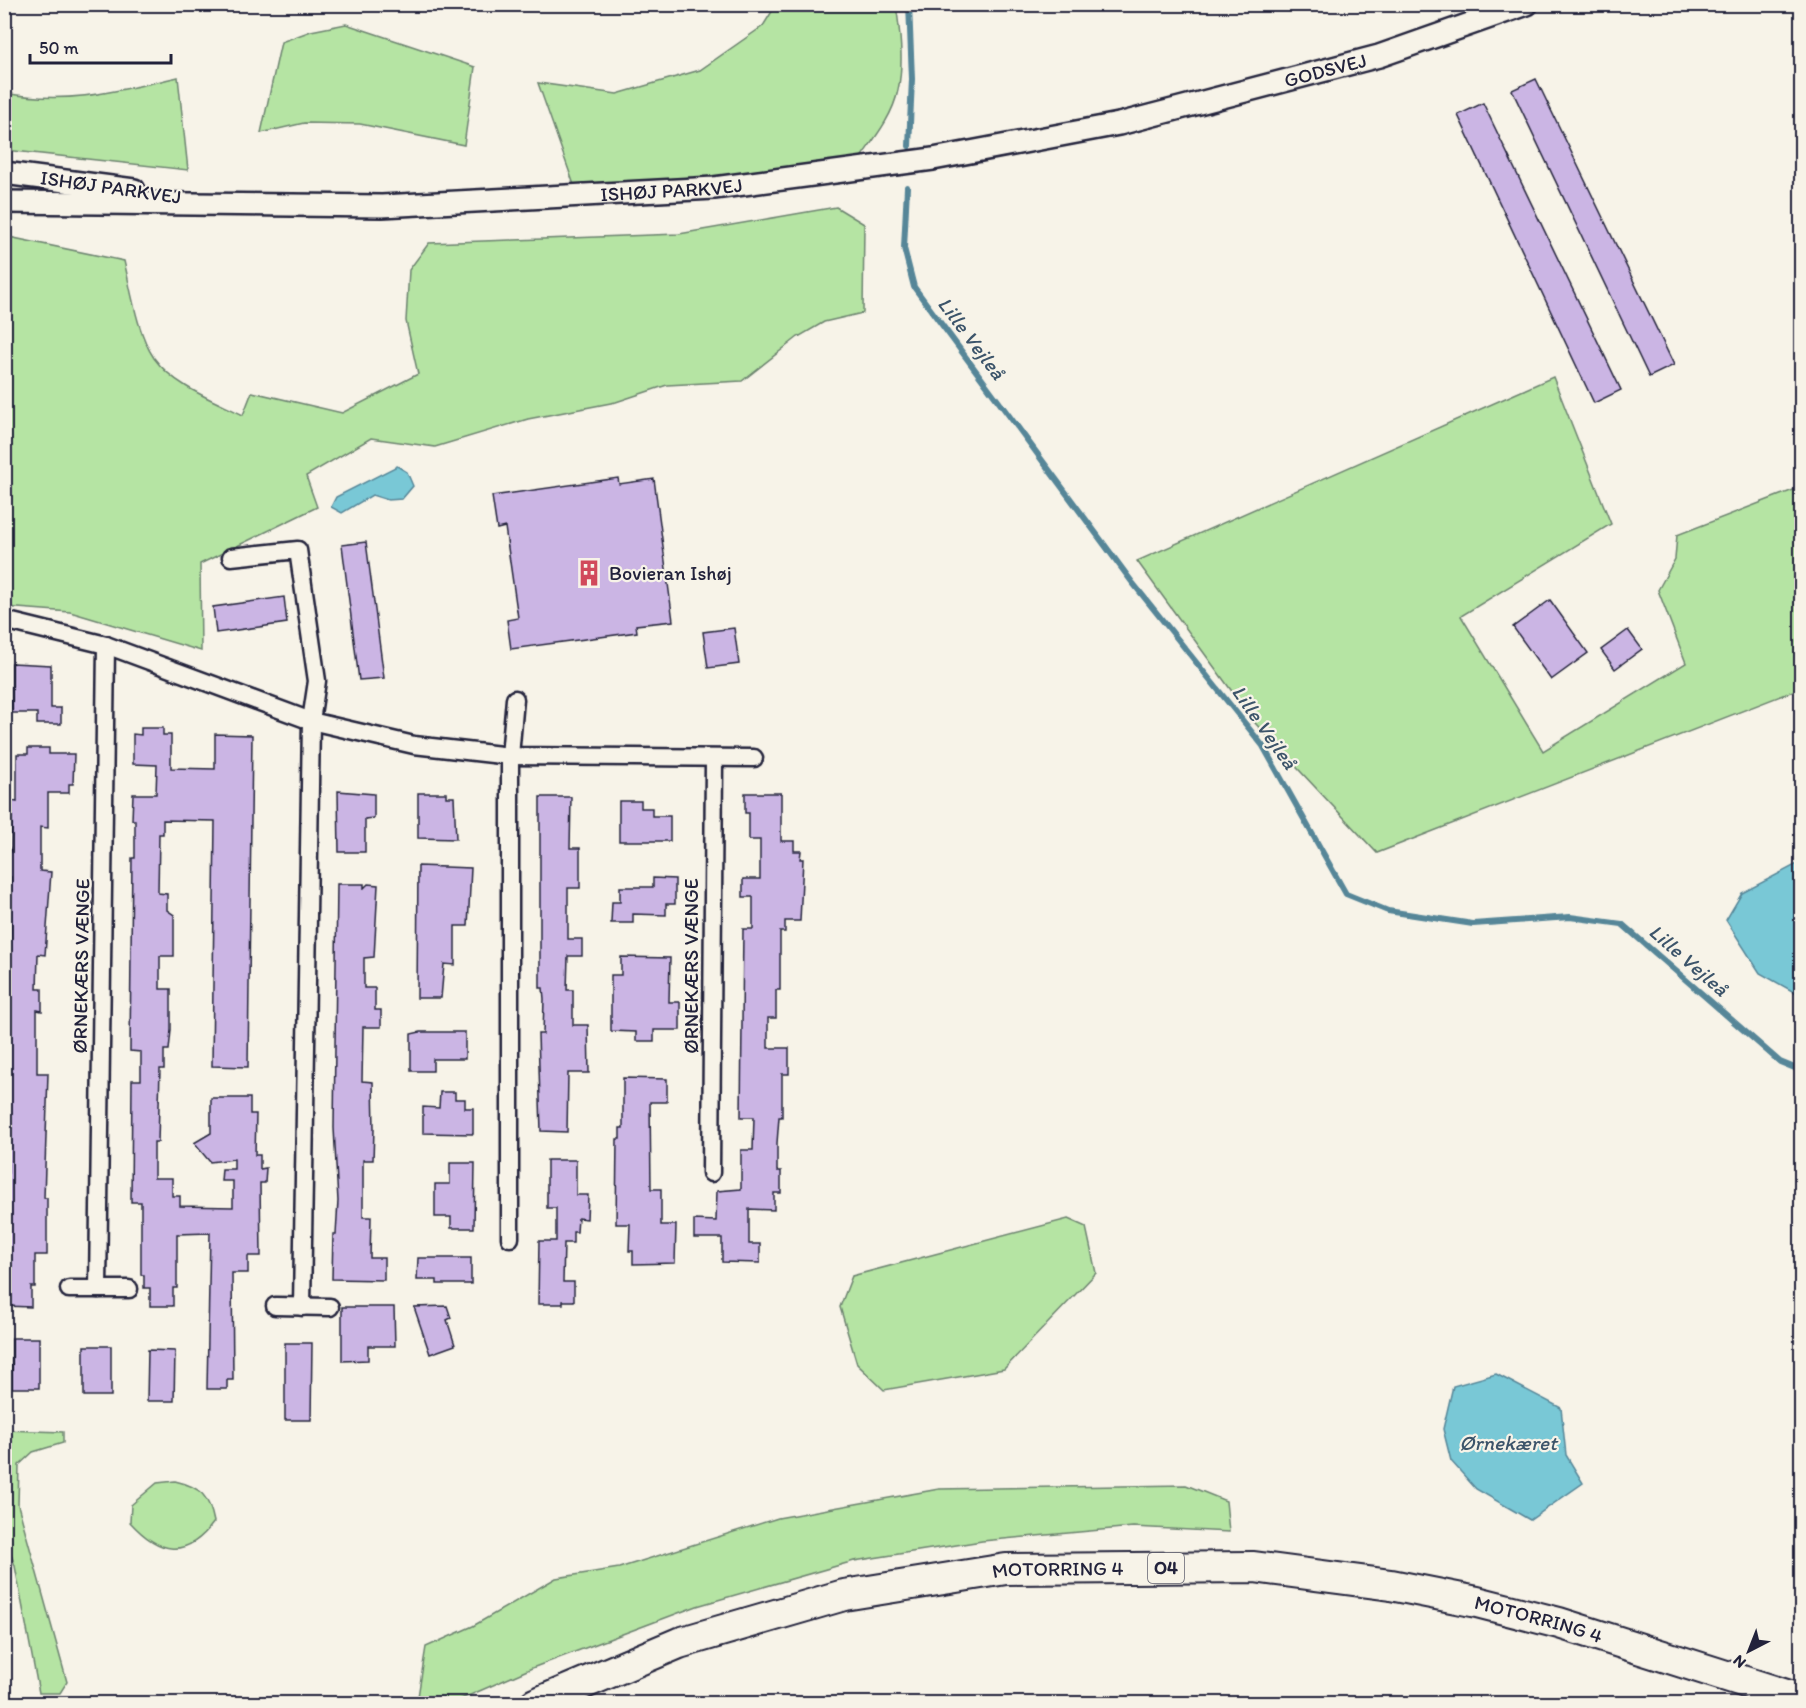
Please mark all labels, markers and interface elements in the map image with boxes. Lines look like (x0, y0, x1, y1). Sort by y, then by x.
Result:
scale bar (30, 27, 171, 65)
text: 50 m (39, 37, 79, 59)
street label: GODSVEJ (1281, 48, 1369, 92)
street label: ISHØJ PARKVEJ (39, 165, 183, 209)
street label: ISHØJ PARKVEJ (600, 172, 744, 206)
water label: Lille Vejleå (933, 292, 1011, 384)
building icon: Bovieran Ishøj (574, 558, 604, 588)
place label: Bovieran Ishøj (609, 561, 732, 585)
water label: Lille Vejleå (1227, 680, 1303, 774)
street label: ØRNEKÆRS VÆNGE (67, 878, 95, 1054)
street label: ØRNEKÆRS VÆNGE (679, 878, 703, 1054)
water label: Lille Vejleå (1644, 919, 1734, 1001)
water label: Ørnekæret (1459, 1430, 1559, 1455)
road number: O4 (1148, 1553, 1184, 1583)
street label: MOTORRING 4 (990, 1556, 1124, 1583)
street label: MOTORRING 4 (1472, 1590, 1606, 1648)
north arrow (1719, 1621, 1779, 1681)
text: N (1729, 1651, 1750, 1672)

